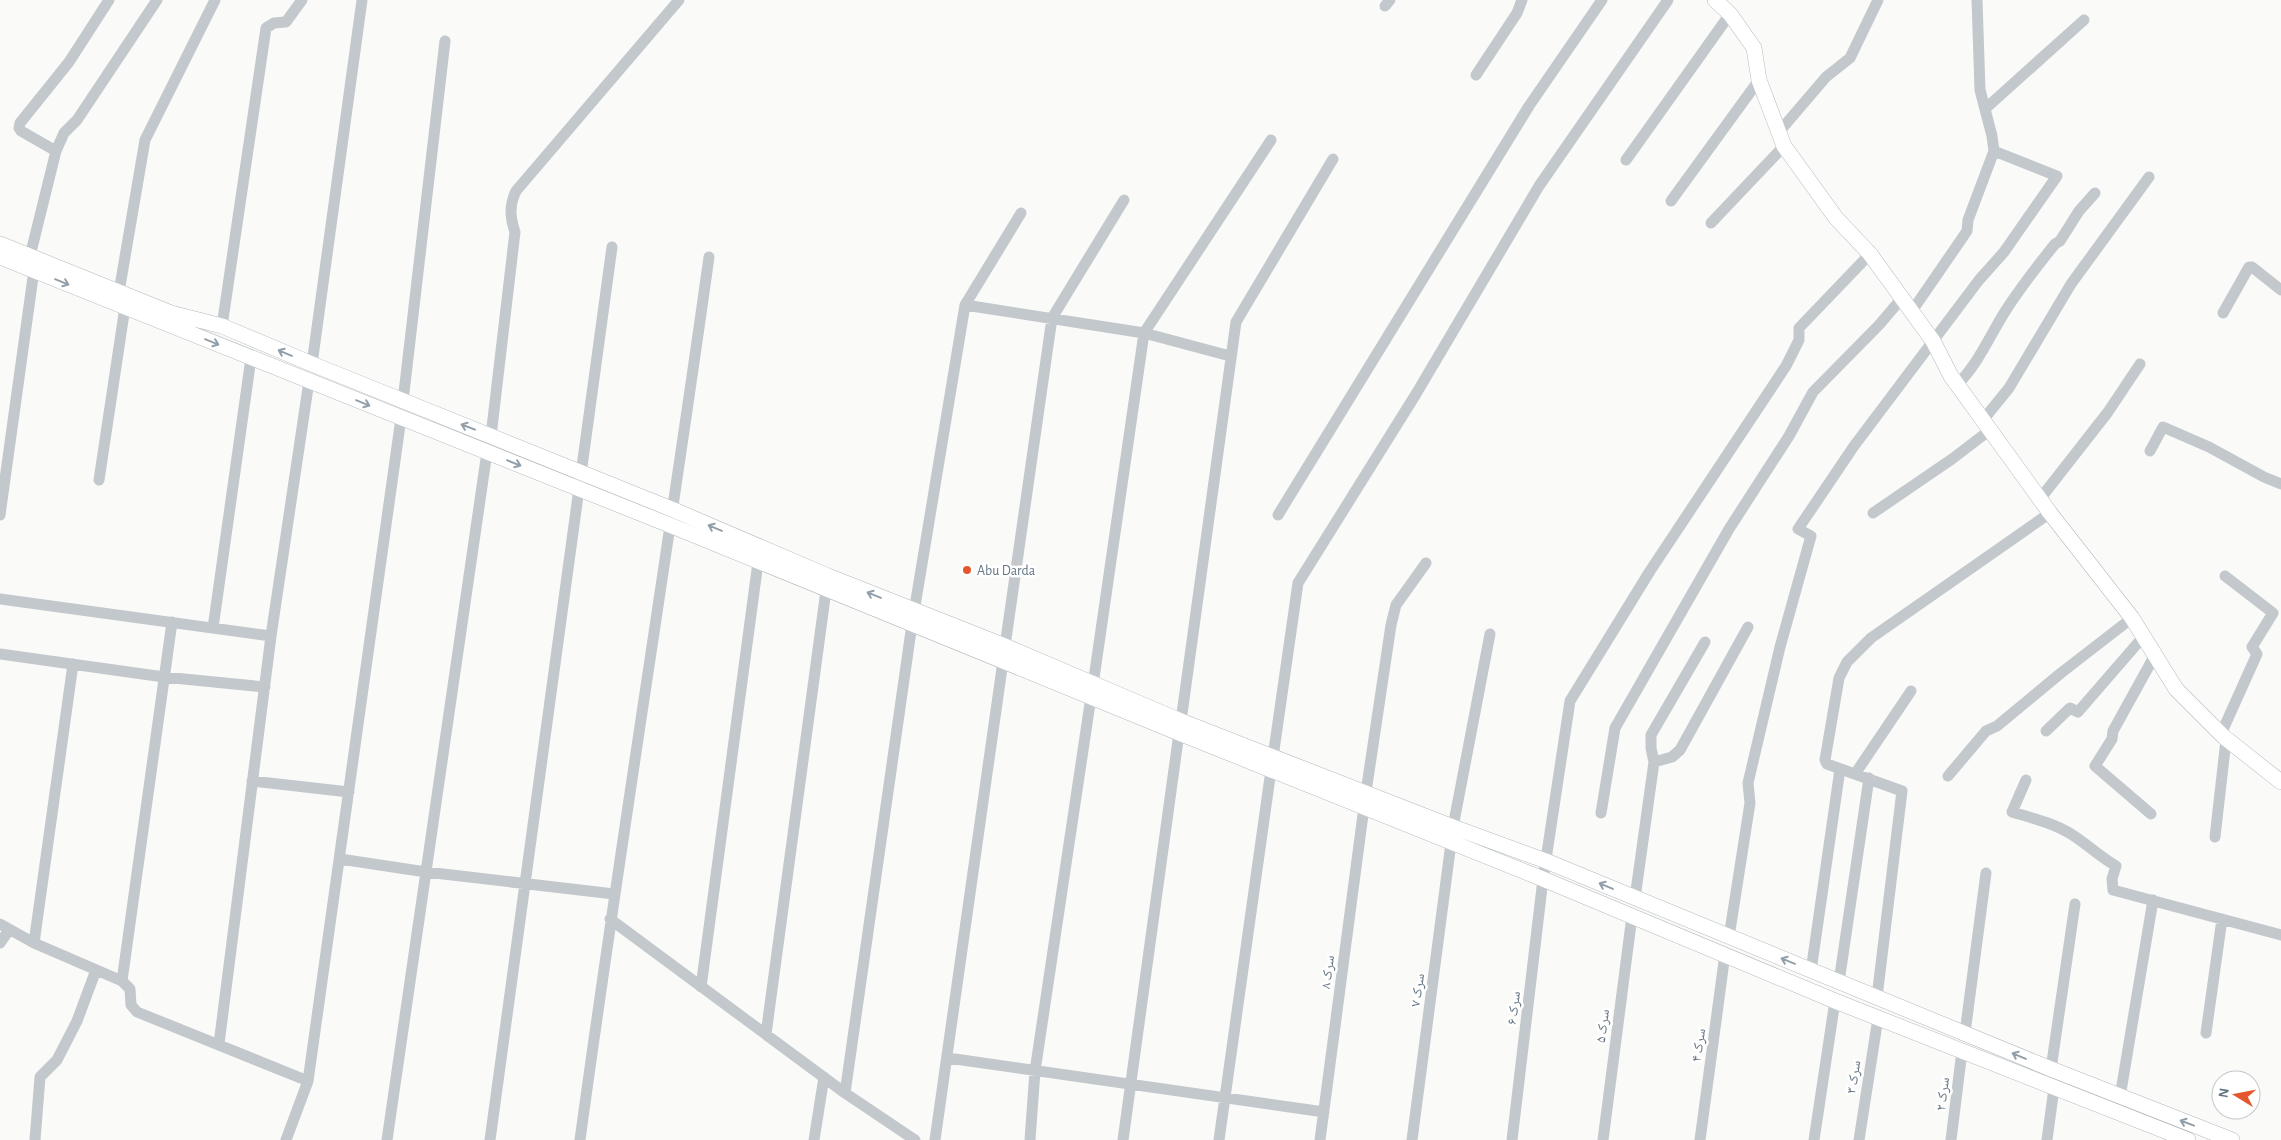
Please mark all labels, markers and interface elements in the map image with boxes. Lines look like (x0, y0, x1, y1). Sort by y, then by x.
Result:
one-way arrow (54, 278, 69, 287)
one-way arrow (205, 339, 220, 348)
one-way arrow (278, 347, 293, 357)
one-way arrow (355, 398, 370, 408)
one-way arrow (461, 421, 476, 431)
one-way arrow (506, 459, 521, 468)
one-way arrow (708, 523, 723, 532)
marker: Abu Darda (961, 564, 973, 576)
place label: Abu Darda (977, 564, 1036, 578)
one-way arrow (867, 590, 882, 599)
one-way arrow (1598, 880, 1613, 889)
street label: سرک ۸ (1319, 955, 1338, 990)
one-way arrow (1781, 956, 1796, 966)
street label: سرک ۷ (1409, 973, 1428, 1008)
street label: سرک ۶ (1505, 991, 1524, 1026)
street label: سرک ۵ (1594, 1009, 1613, 1044)
street label: سرک ۴ (1690, 1028, 1709, 1063)
one-way arrow (2012, 1050, 2027, 1059)
street label: سرک ۳ (1844, 1059, 1865, 1095)
north arrow (2211, 1070, 2261, 1120)
street label: سرک ۲ (1934, 1077, 1953, 1112)
text: N (2216, 1087, 2232, 1099)
one-way arrow (2179, 1117, 2194, 1126)

